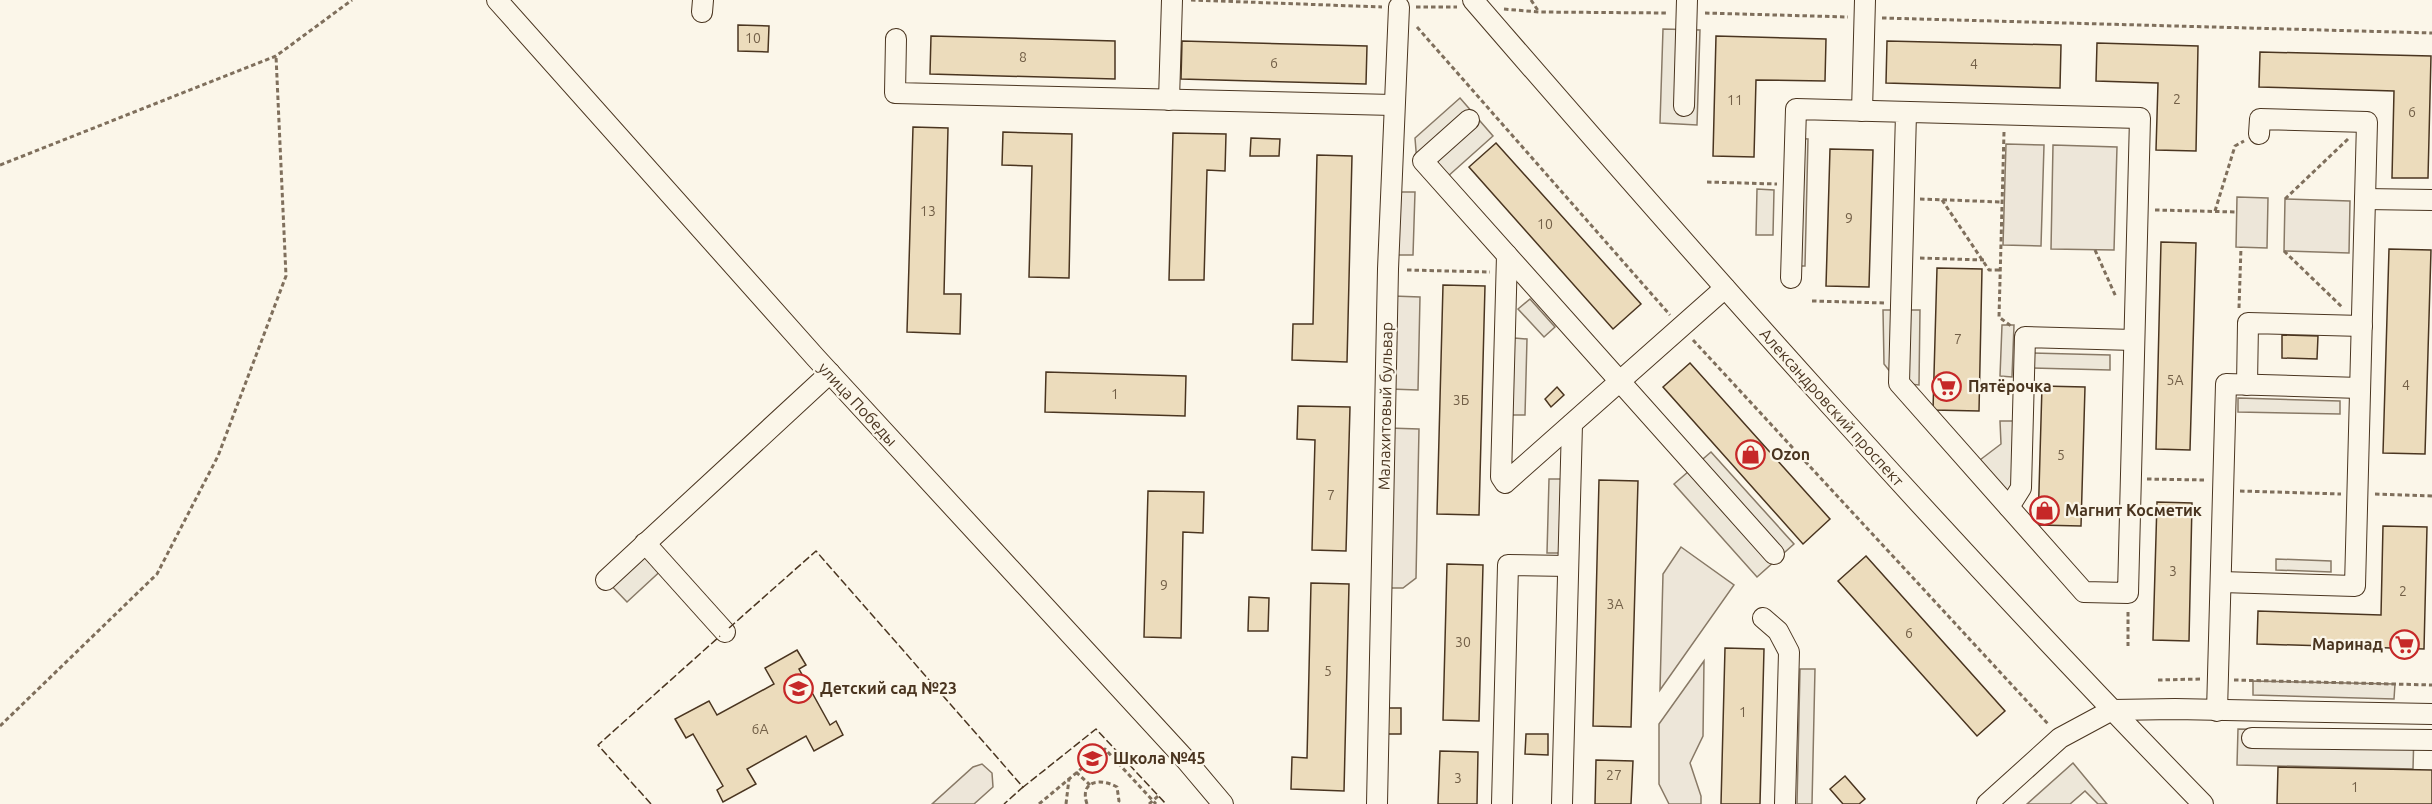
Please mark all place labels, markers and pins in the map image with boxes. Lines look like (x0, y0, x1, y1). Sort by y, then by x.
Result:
supermarket icon: Пятёрочка (1931, 370, 1963, 402)
place label: Пятёрочка (1968, 377, 2052, 395)
shop icon: Ozon (1734, 438, 1766, 470)
place label: Ozon (1771, 445, 1810, 463)
shop icon: Магнит Косметик (2028, 494, 2060, 526)
place label: Магнит Косметик (2065, 501, 2202, 519)
supermarket icon: Маринад (2388, 628, 2420, 660)
place label: Маринад (2312, 635, 2384, 653)
school or university icon: Детский сад №23 (783, 672, 815, 704)
place label: Детский сад №23 (820, 679, 957, 697)
school or university icon: Школа №45 (1076, 742, 1108, 774)
place label: Школа №45 (1113, 749, 1206, 767)

